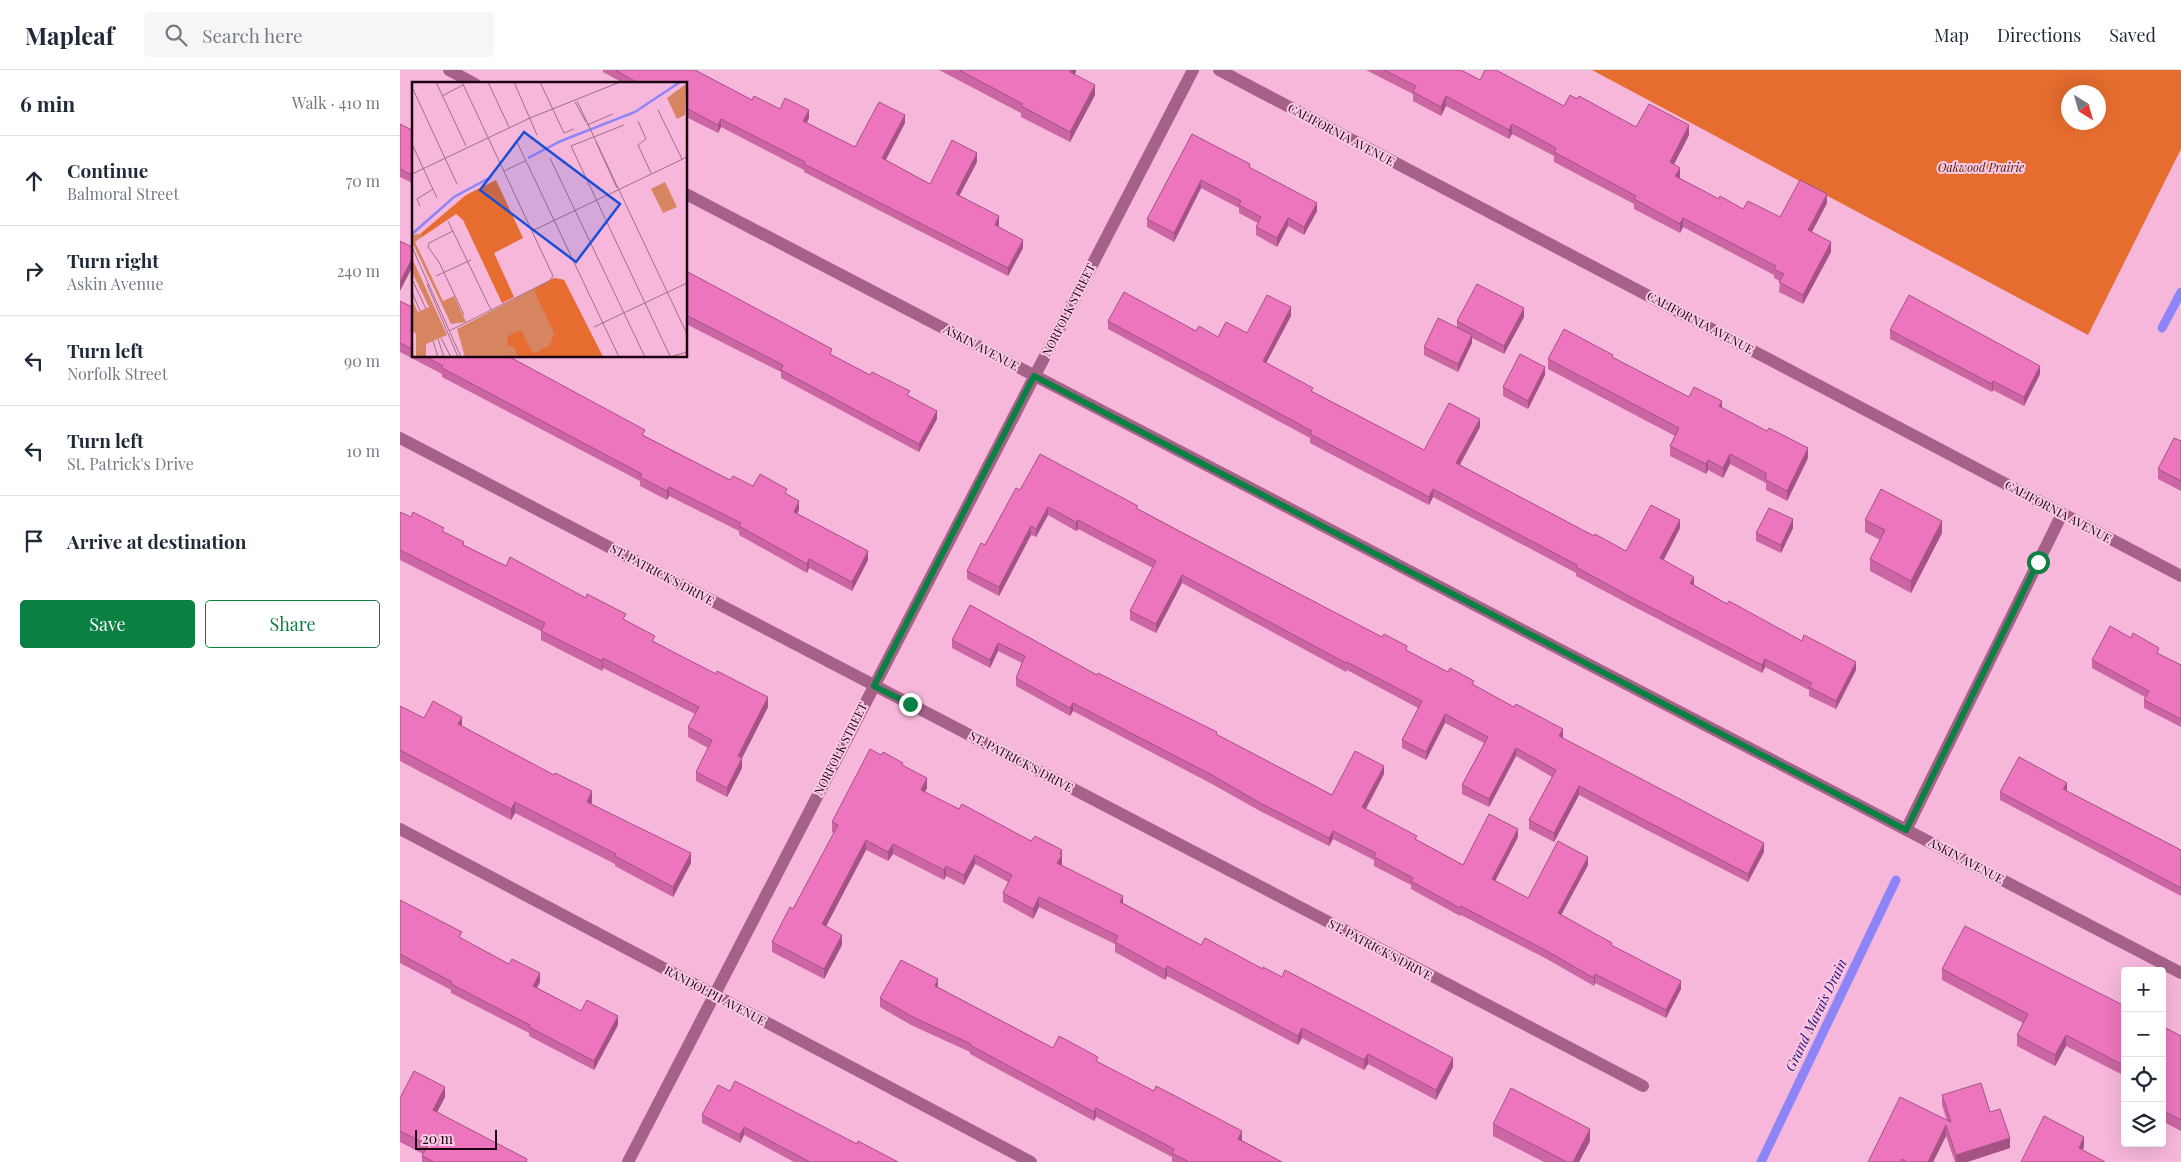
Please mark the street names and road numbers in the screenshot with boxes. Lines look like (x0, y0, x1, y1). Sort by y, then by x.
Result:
street label: CALIFORNIA AVENUE (1285, 99, 1398, 169)
street label: NORFOLK STREET (1038, 260, 1099, 359)
street label: CALIFORNIA AVENUE (1644, 287, 1757, 357)
street label: ASKIN AVENUE (940, 320, 1022, 374)
street label: CALIFORNIA AVENUE (2002, 476, 2115, 546)
street label: ST. PATRICK'S DRIVE (608, 540, 717, 608)
street label: NORFOLK STREET (810, 699, 871, 798)
street label: ST. PATRICK'S DRIVE (967, 727, 1076, 795)
street label: ASKIN AVENUE (1925, 833, 2007, 887)
street label: ST. PATRICK'S DRIVE (1326, 915, 1435, 983)
street label: RANDOLPH AVENUE (662, 962, 769, 1029)

